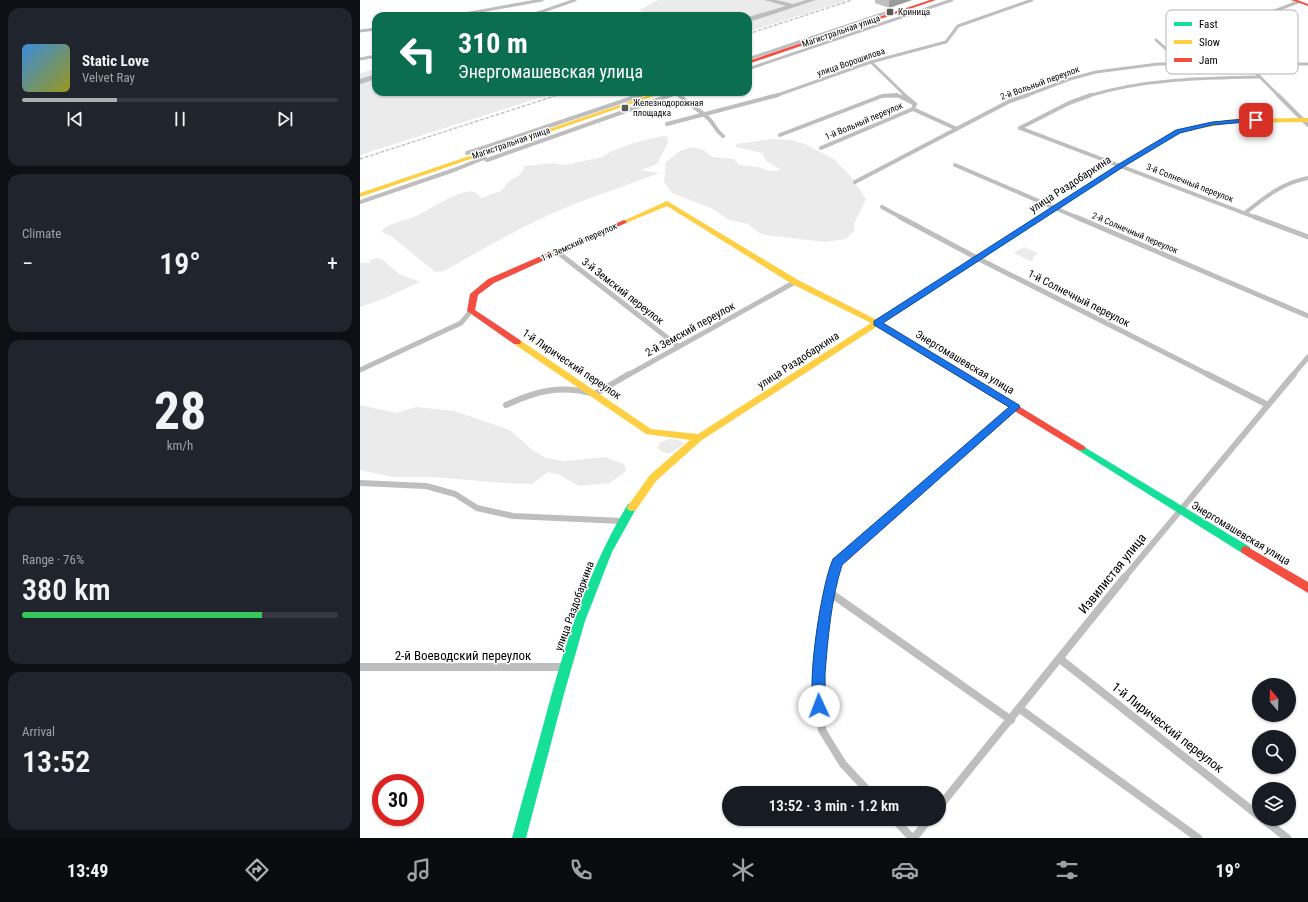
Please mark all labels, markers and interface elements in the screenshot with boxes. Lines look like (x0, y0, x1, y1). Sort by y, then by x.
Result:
marker: Криница (885, 7, 895, 17)
place label: Криница (898, 7, 930, 17)
legend (1166, 10, 1298, 74)
street label: Магистральная улица (801, 13, 881, 49)
text: Fast (1199, 18, 1218, 31)
text: 310 m (458, 27, 528, 60)
icon: left (392, 28, 444, 80)
text: Slow (1199, 36, 1220, 49)
street label: улица Ворошилова (816, 46, 886, 78)
text: Static Love (82, 52, 149, 70)
text: Jam (1199, 54, 1218, 67)
text: Энергомашевская улица (458, 61, 643, 82)
street label: 2-й Вольный переулок (999, 64, 1081, 102)
text: Velvet Ray (82, 70, 135, 85)
place label: Железнодорожная площадка (633, 98, 703, 118)
street label: 1-й Вольный переулок (824, 100, 905, 142)
marker: Железнодорожная площадка (620, 103, 630, 113)
pin (1239, 103, 1273, 137)
icon: previous (64, 108, 86, 130)
icon: pause (169, 108, 191, 130)
icon: next (274, 108, 296, 130)
icon: arrive (1245, 109, 1267, 131)
street label: Магистральная улица (471, 125, 551, 161)
street label: улица Раздобаркина (1027, 153, 1113, 216)
street label: 3-й Солнечный переулок (1145, 162, 1236, 204)
street label: 2-й Солнечный переулок (1091, 210, 1180, 256)
street label: 1-й Земский переулок (539, 220, 619, 263)
text: Climate (22, 226, 61, 241)
text: 19° (159, 246, 201, 281)
text: − (22, 251, 33, 276)
text: + (327, 251, 338, 276)
street label: 3-й Земский переулок (579, 255, 667, 328)
street label: 1-й Солнечный переулок (1026, 267, 1133, 330)
street label: 2-й Земский переулок (643, 299, 738, 359)
street label: 1-й Лирический переулок (520, 327, 624, 403)
street label: Энергомашевская улица (913, 328, 1017, 397)
street label: улица Раздобаркина (755, 329, 841, 392)
text: 28 (154, 381, 206, 442)
text: km/h (167, 438, 193, 453)
street label: Энергомашевская улица (1189, 499, 1293, 568)
street label: Извилистая улица (1076, 530, 1149, 616)
text: Range · 76% (22, 552, 84, 567)
street label: улица Раздобаркина (552, 560, 597, 653)
text: 380 km (22, 572, 111, 607)
street label: 2-й Воеводский переулок (395, 648, 532, 663)
north arrow (1252, 678, 1296, 722)
map controls (1252, 678, 1296, 826)
street label: 1-й Лирический переулок (1109, 679, 1227, 776)
position arrow (798, 685, 840, 727)
text: Arrival (22, 724, 55, 739)
button: search (1252, 730, 1296, 774)
text: 13:52 (22, 744, 90, 779)
speed limit sign: 30 (372, 774, 424, 826)
button: layers (1252, 782, 1296, 826)
text: 13:52 · 3 min · 1.2 km (769, 797, 899, 815)
icon: directions (243, 856, 271, 884)
icon: music (405, 856, 433, 884)
icon: phone (567, 856, 595, 884)
icon: climate (729, 856, 757, 884)
icon: car (891, 856, 919, 884)
icon: filters (1053, 856, 1081, 884)
text: 13:49 (67, 860, 108, 881)
text: 19° (1216, 860, 1241, 881)

